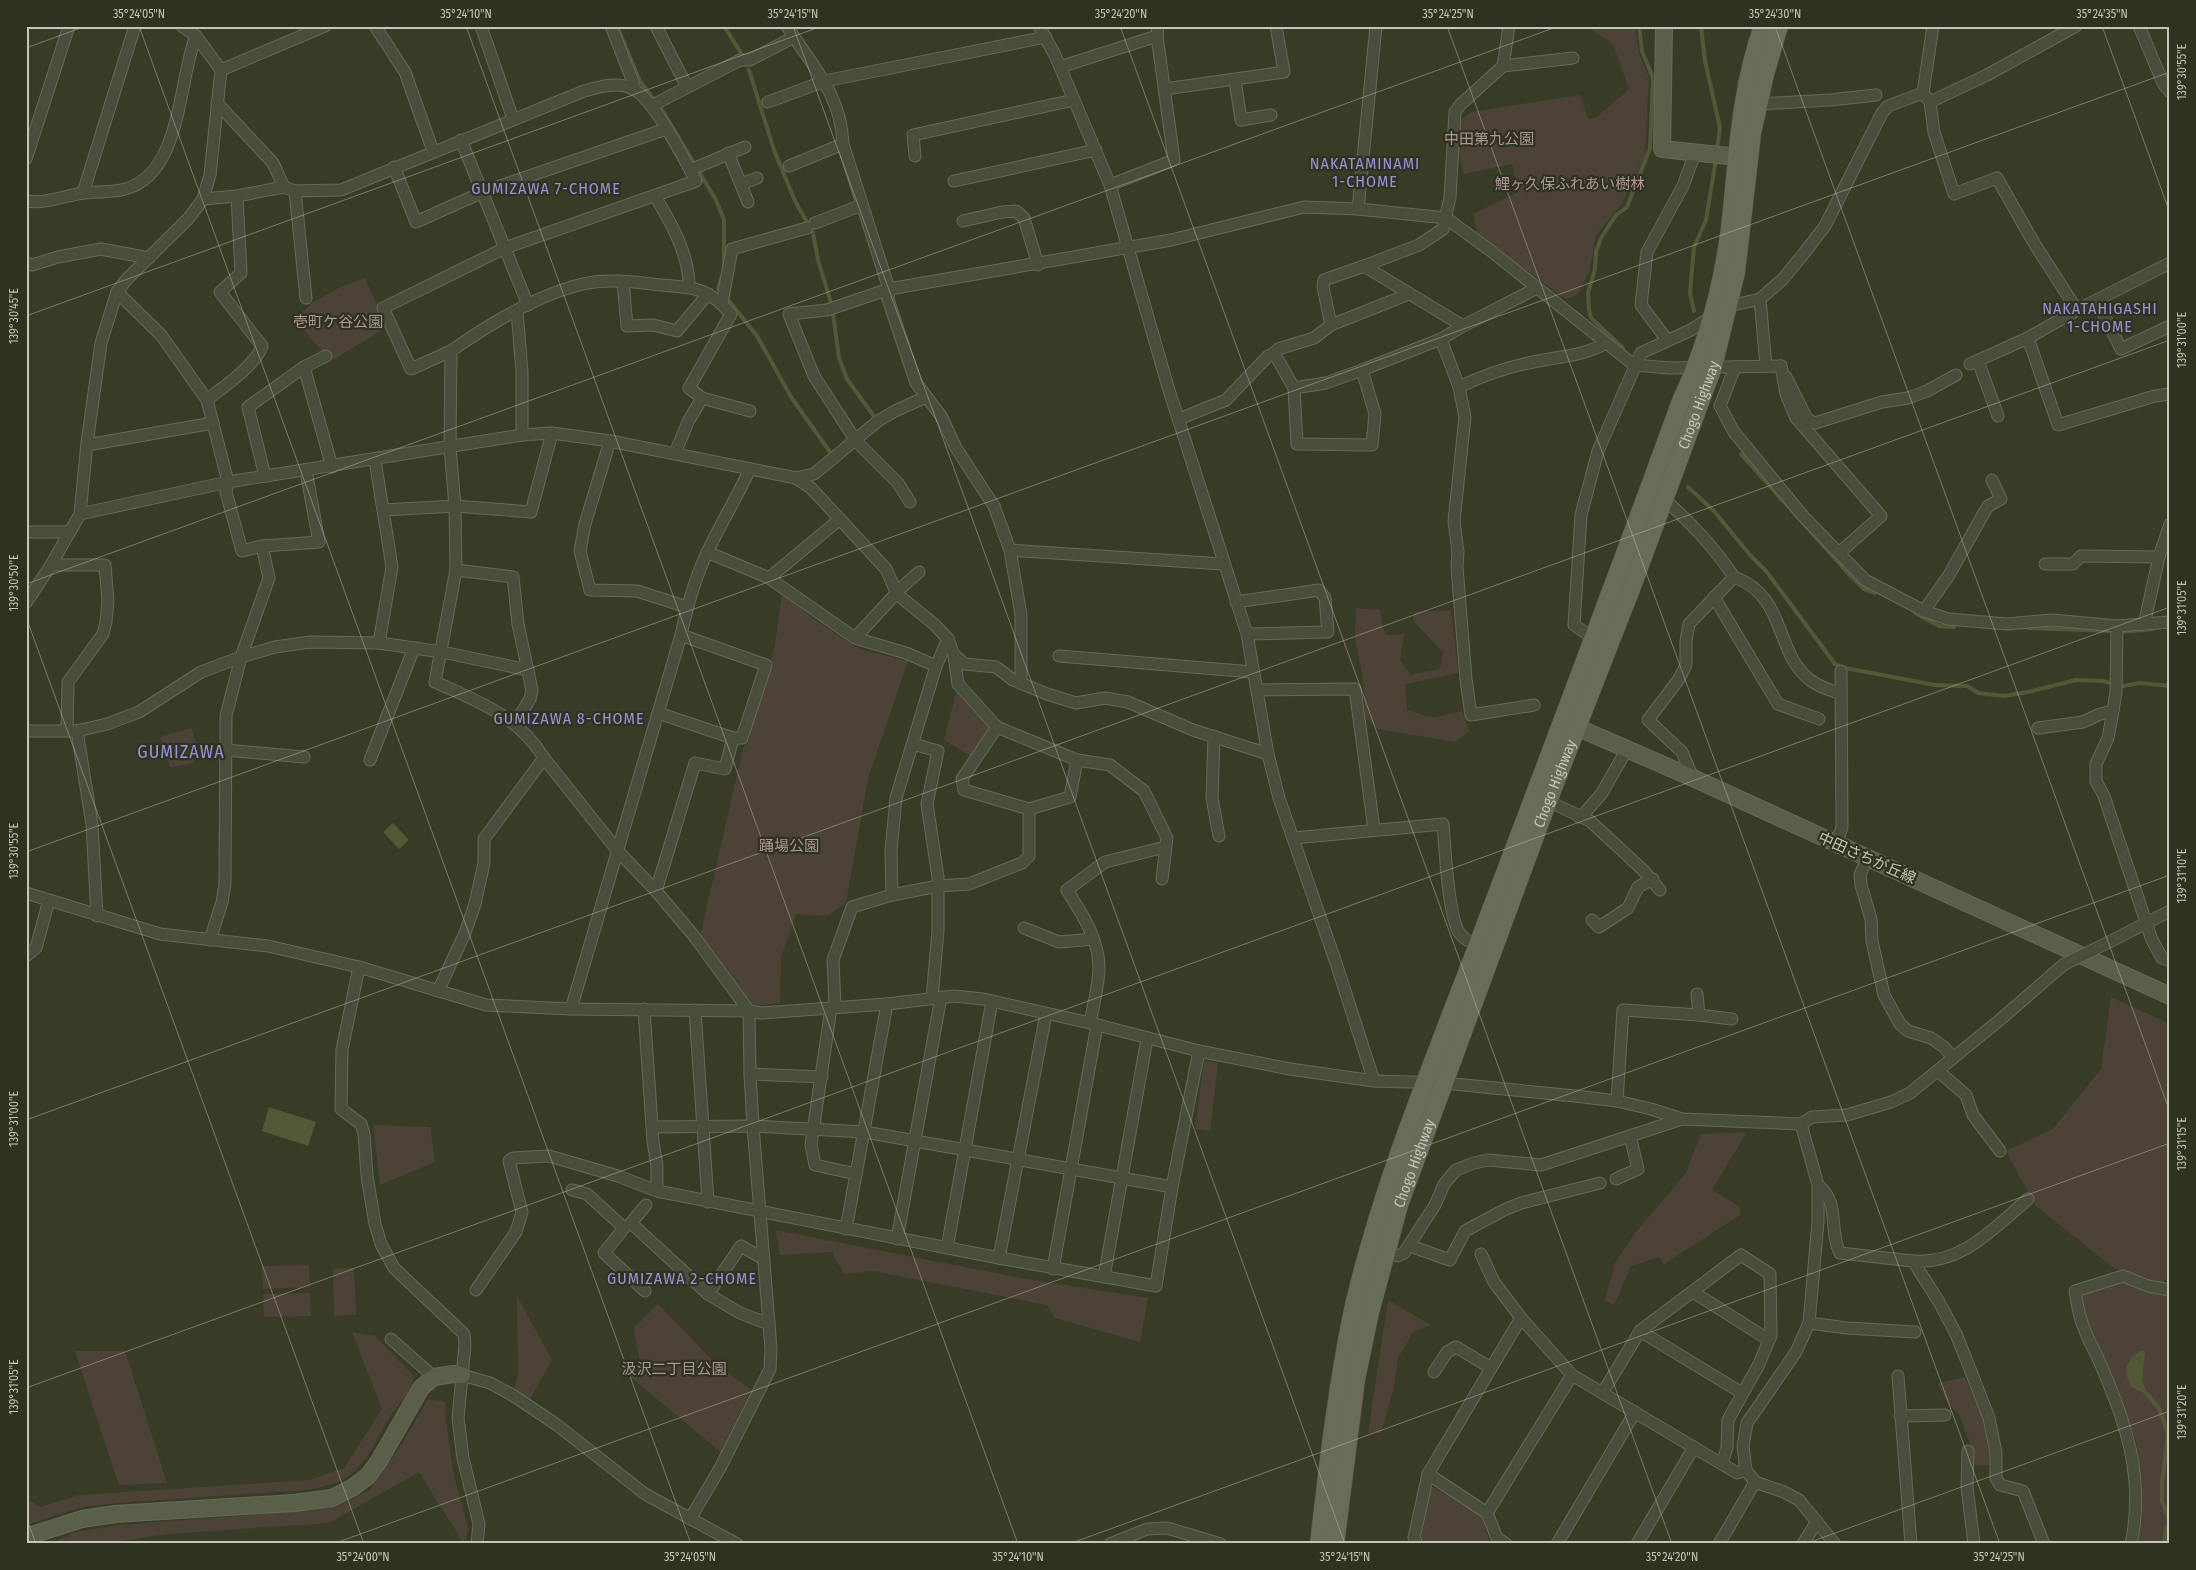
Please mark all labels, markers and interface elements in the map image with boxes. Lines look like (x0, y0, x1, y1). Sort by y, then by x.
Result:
text: 35°24'05"N (113, 7, 165, 21)
text: 35°24'10"N (440, 7, 492, 21)
text: 35°24'15"N (768, 7, 818, 21)
text: 35°24'20"N (1095, 7, 1147, 21)
text: 35°24'25"N (1422, 7, 1474, 21)
text: 35°24'30"N (1749, 7, 1801, 21)
text: 35°24'35"N (2076, 7, 2128, 21)
text: 139°30'55"E (2175, 44, 2189, 100)
park label: 中田第九公園 (1444, 130, 1534, 148)
district label: NAKATAMINAMI 1-CHOME (1310, 154, 1420, 191)
park label: 鯉ヶ久保ふれあい樹林 (1495, 175, 1645, 193)
district label: GUMIZAWA 7-CHOME (471, 179, 621, 198)
text: 139°30'45"E (7, 288, 21, 344)
district label: NAKATAHIGASHI 1-CHOME (2042, 299, 2158, 336)
text: 139°31'00"E (2175, 312, 2189, 368)
park label: 壱町ケ谷公園 (293, 313, 383, 331)
street label: Chogo Highway (1674, 359, 1723, 452)
text: 139°30'50"E (7, 554, 21, 612)
text: 139°31'05"E (2175, 580, 2189, 636)
district label: GUMIZAWA 8-CHOME (494, 709, 644, 728)
street label: Chogo Highway (1530, 737, 1580, 830)
district label: GUMIZAWA (137, 741, 225, 763)
text: 139°30'55"E (7, 823, 21, 879)
street label: 中田さちが丘線 (1815, 828, 1919, 888)
park label: 踊場公園 (759, 837, 819, 855)
text: 139°31'10"E (2175, 848, 2189, 903)
text: 139°31'00"E (7, 1091, 21, 1147)
street label: Chogo Highway (1390, 1116, 1439, 1210)
text: 139°31'15"E (2175, 1117, 2189, 1171)
district label: GUMIZAWA 2-CHOME (607, 1269, 757, 1288)
text: 139°31'05"E (7, 1359, 21, 1415)
park label: 汲沢二丁目公園 (621, 1360, 727, 1378)
text: 139°31'20"E (2175, 1384, 2189, 1440)
text: 35°24'00"N (336, 1550, 390, 1564)
text: 35°24'05"N (664, 1550, 716, 1564)
text: 35°24'10"N (992, 1550, 1044, 1564)
text: 35°24'15"N (1320, 1550, 1370, 1564)
text: 35°24'20"N (1646, 1550, 1698, 1564)
text: 35°24'25"N (1973, 1550, 2025, 1564)

